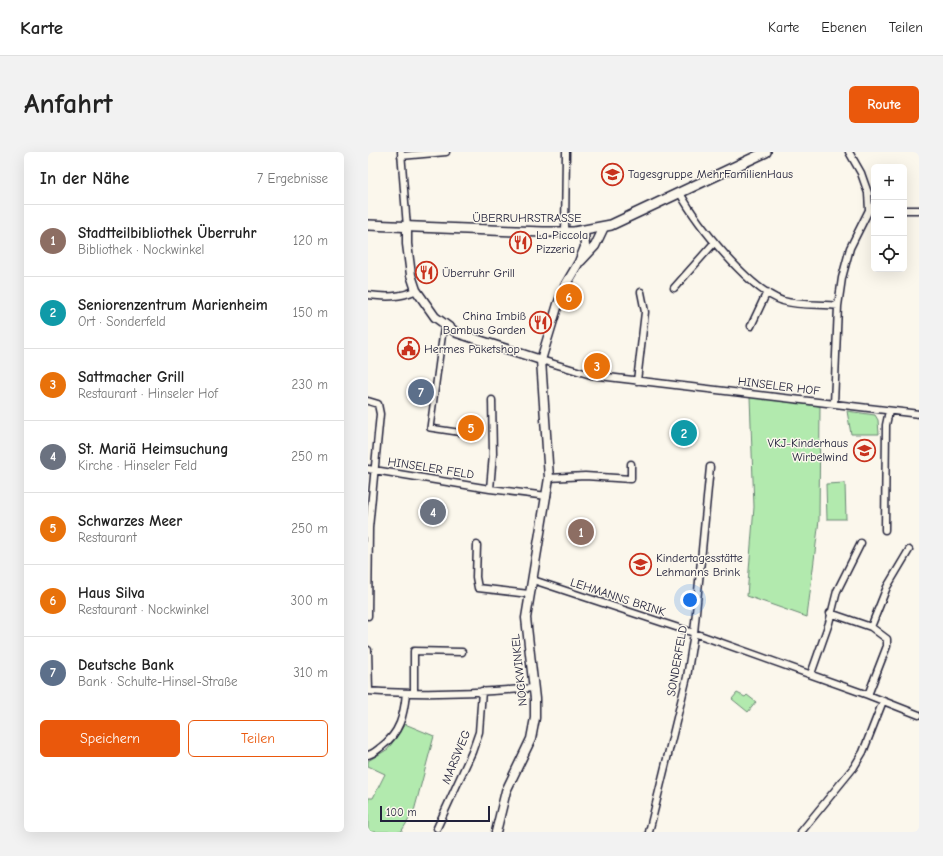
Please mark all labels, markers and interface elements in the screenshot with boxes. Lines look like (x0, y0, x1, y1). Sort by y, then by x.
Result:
text: Karte (20, 17, 63, 39)
text: Karte (768, 19, 799, 36)
text: Ebenen (821, 19, 867, 36)
text: Teilen (889, 19, 923, 36)
button: Route (849, 86, 919, 123)
text: Anfahrt (24, 88, 113, 120)
school or university icon: Tagesgruppe MehrFamilienHaus (599, 161, 625, 187)
map controls (871, 164, 907, 272)
button: + (871, 164, 907, 200)
place label: Tagesgruppe MehrFamilienHaus (628, 167, 793, 181)
text: In der Nähe (40, 169, 129, 188)
text: 7 Ergebnisse (257, 171, 328, 186)
button: − (871, 200, 907, 236)
street label: ÜBERRUHRSTRASSE (473, 211, 581, 225)
text: Stadtteilbibliothek Überruhr (78, 224, 256, 242)
place label: La Piccola Pizzeria (536, 228, 588, 256)
restaurant icon: La Piccola Pizzeria (508, 229, 534, 255)
text: 1 (50, 233, 56, 248)
text: 120 m (293, 233, 328, 248)
button: locate (871, 236, 907, 272)
text: Bibliothek · Nockwinkel (78, 242, 204, 257)
restaurant icon: Überruhr Grill (413, 260, 439, 286)
place label: Überruhr Grill (442, 266, 515, 280)
pin: 6 (556, 282, 582, 312)
text: Seniorenzentrum Marienheim (78, 296, 268, 314)
text: 2 (50, 305, 56, 320)
text: 150 m (293, 305, 328, 320)
place label: China Imbiß Bambus Garden (443, 309, 526, 337)
restaurant icon: China Imbiß Bambus Garden (528, 310, 554, 336)
text: Ort · Sonderfeld (78, 314, 166, 329)
public building icon: Hermes Paketshop (396, 336, 422, 362)
place label: Hermes Paketshop (424, 342, 520, 356)
pin: 3 (584, 351, 610, 381)
text: Sattmacher Grill (78, 368, 184, 386)
street label: HINSELER HOF (737, 374, 821, 398)
text: 3 (50, 377, 56, 392)
text: 230 m (292, 377, 328, 392)
pin: 7 (408, 377, 434, 407)
text: Restaurant · Hinseler Hof (78, 386, 218, 401)
pin: 5 (458, 413, 484, 443)
pin: 2 (671, 418, 697, 448)
place label: VKJ-Kinderhaus Wirbelwind (768, 436, 848, 464)
school or university icon: VKJ-Kinderhaus Wirbelwind (851, 437, 877, 463)
text: St. Mariä Heimsuchung (78, 440, 228, 458)
text: 4 (50, 449, 56, 464)
text: 250 m (291, 449, 328, 464)
street label: HINSELER FELD (387, 454, 475, 482)
text: Kirche · Hinseler Feld (78, 458, 197, 473)
pin: 4 (420, 497, 446, 527)
text: Schwarzes Meer (78, 512, 182, 530)
pin: 1 (568, 517, 594, 547)
text: 5 (50, 521, 56, 536)
text: 250 m (291, 521, 328, 536)
text: Restaurant (78, 530, 137, 545)
place label: Kindertagesstätte Lehmanns Brink (656, 551, 743, 579)
school or university icon: Kindertagesstätte Lehmanns Brink (628, 552, 654, 578)
street label: LEHMANNS BRINK (569, 575, 668, 619)
text: Haus Silva (78, 584, 145, 602)
your location (680, 590, 700, 610)
text: 6 (50, 593, 56, 608)
text: 300 m (290, 593, 328, 608)
text: Restaurant · Nockwinkel (78, 602, 209, 617)
street label: SONDERFELD (664, 624, 690, 698)
street label: NOCKWINKEL (508, 633, 530, 707)
text: Deutsche Bank (78, 656, 174, 674)
text: 7 (50, 665, 56, 680)
text: 310 m (293, 665, 328, 680)
text: Bank · Schulte-Hinsel-Straße (78, 674, 238, 689)
button: Speichern (40, 720, 180, 757)
button: Teilen (188, 720, 328, 757)
street label: MARSWEG (439, 728, 473, 786)
scale bar (380, 804, 490, 823)
text: 100 m (386, 806, 417, 819)

